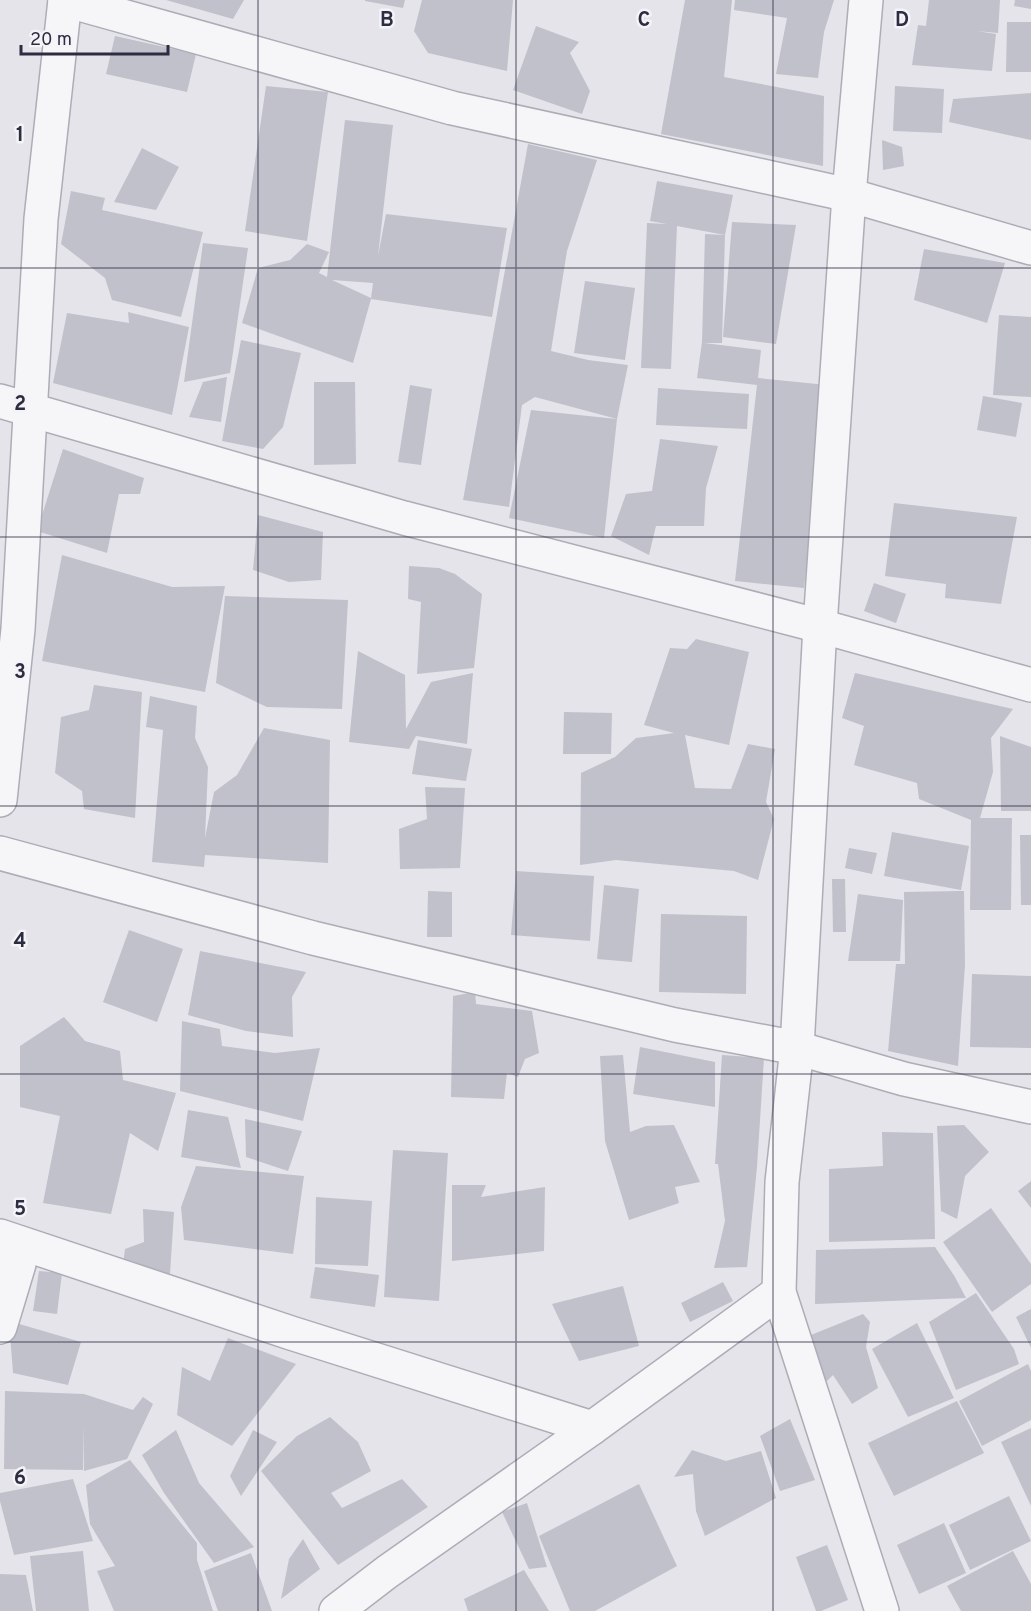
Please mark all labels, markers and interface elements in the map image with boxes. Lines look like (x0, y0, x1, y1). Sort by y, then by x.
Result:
text: B (380, 8, 394, 34)
text: C (638, 8, 650, 34)
text: D (895, 8, 909, 34)
scale bar (21, 18, 168, 56)
text: 20 m (30, 29, 72, 52)
text: 1 (16, 123, 24, 149)
text: 2 (14, 392, 26, 418)
text: 3 (14, 660, 26, 686)
text: 4 (14, 929, 26, 955)
text: 5 (14, 1197, 26, 1223)
text: 6 (14, 1466, 26, 1492)

